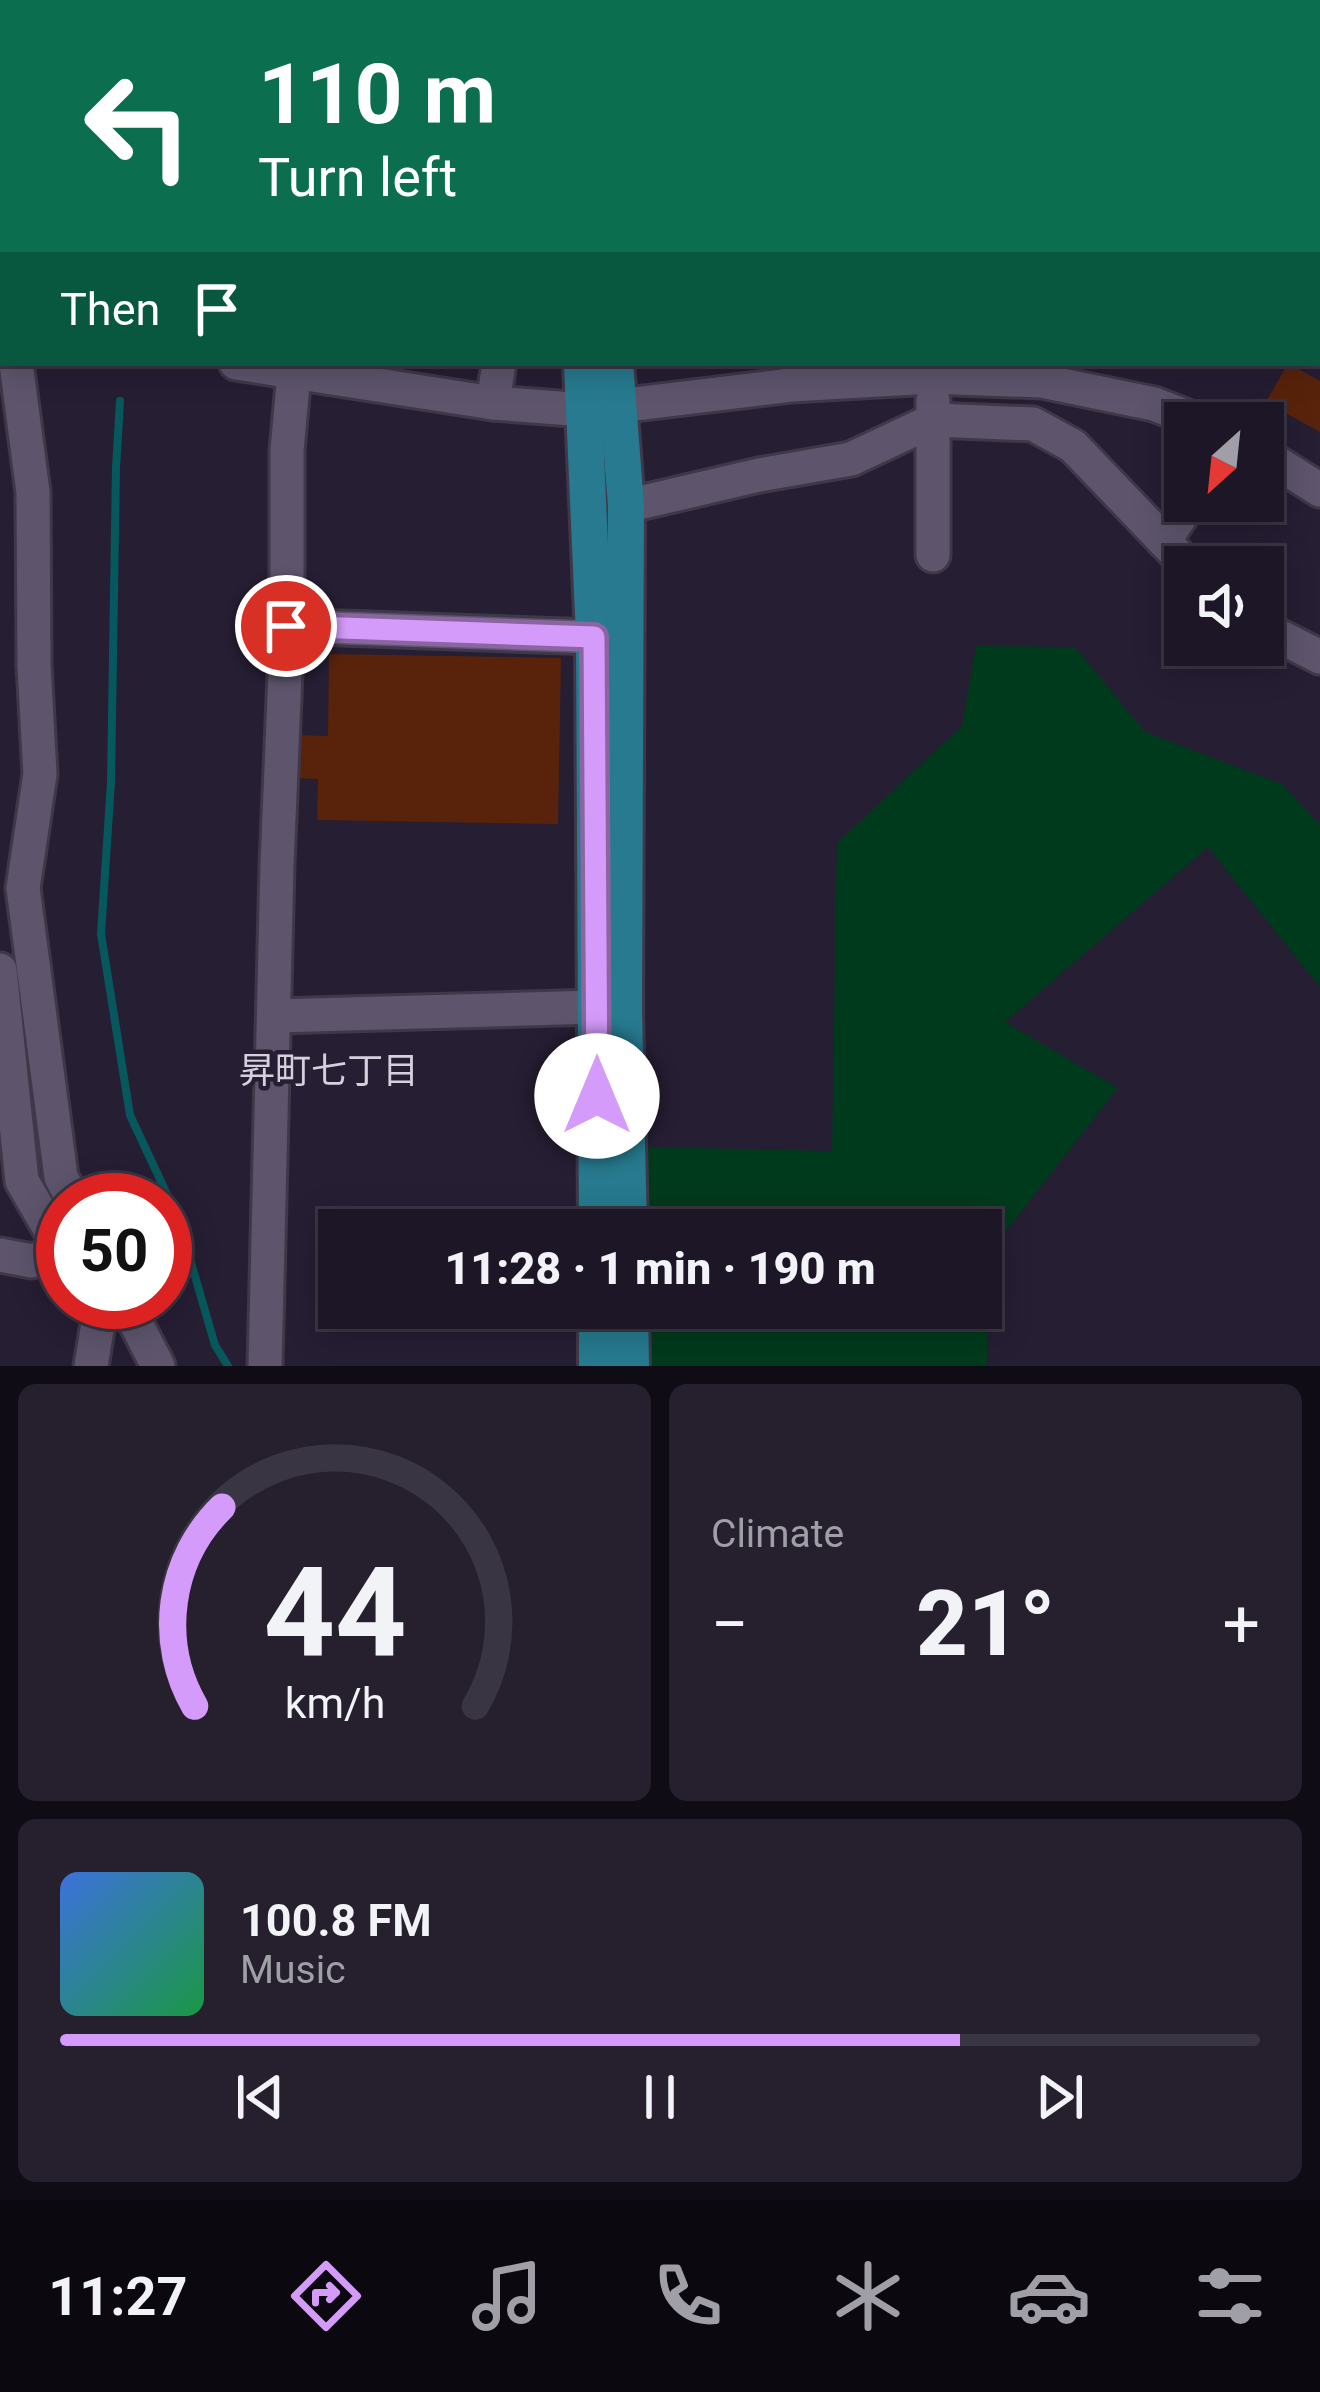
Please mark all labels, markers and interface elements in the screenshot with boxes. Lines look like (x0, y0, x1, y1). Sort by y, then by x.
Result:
text: 110 m (258, 45, 496, 144)
icon: left (60, 48, 216, 204)
text: Turn left (258, 146, 457, 209)
icon: arrive (184, 276, 250, 342)
text: Then (60, 283, 160, 336)
north arrow (1164, 402, 1284, 522)
map controls (1164, 402, 1284, 666)
button: sound (1164, 546, 1284, 666)
pin (235, 575, 337, 677)
icon: arrive (253, 593, 319, 659)
position arrow (534, 1033, 660, 1159)
district label: 昇町七丁目 (239, 1050, 419, 1092)
speed limit sign: 50 (36, 1173, 192, 1329)
text: 11:28 · 1 min · 190 m (444, 1242, 876, 1295)
text: Climate (711, 1511, 844, 1557)
text: 44 (263, 1539, 406, 1685)
text: 21° (916, 1572, 1055, 1677)
text: − (711, 1586, 749, 1663)
text: + (1223, 1586, 1260, 1663)
text: km/h (284, 1677, 385, 1727)
text: 100.8 FM (240, 1894, 432, 1947)
text: Music (240, 1947, 346, 1993)
icon: previous (227, 2064, 293, 2130)
icon: pause (627, 2064, 693, 2130)
icon: next (1027, 2064, 1093, 2130)
icon: directions (284, 2254, 368, 2338)
icon: music (465, 2254, 549, 2338)
icon: phone (646, 2254, 730, 2338)
icon: climate (826, 2254, 910, 2338)
icon: car (1007, 2254, 1091, 2338)
icon: filters (1188, 2254, 1272, 2338)
text: 11:27 (48, 2265, 187, 2328)

